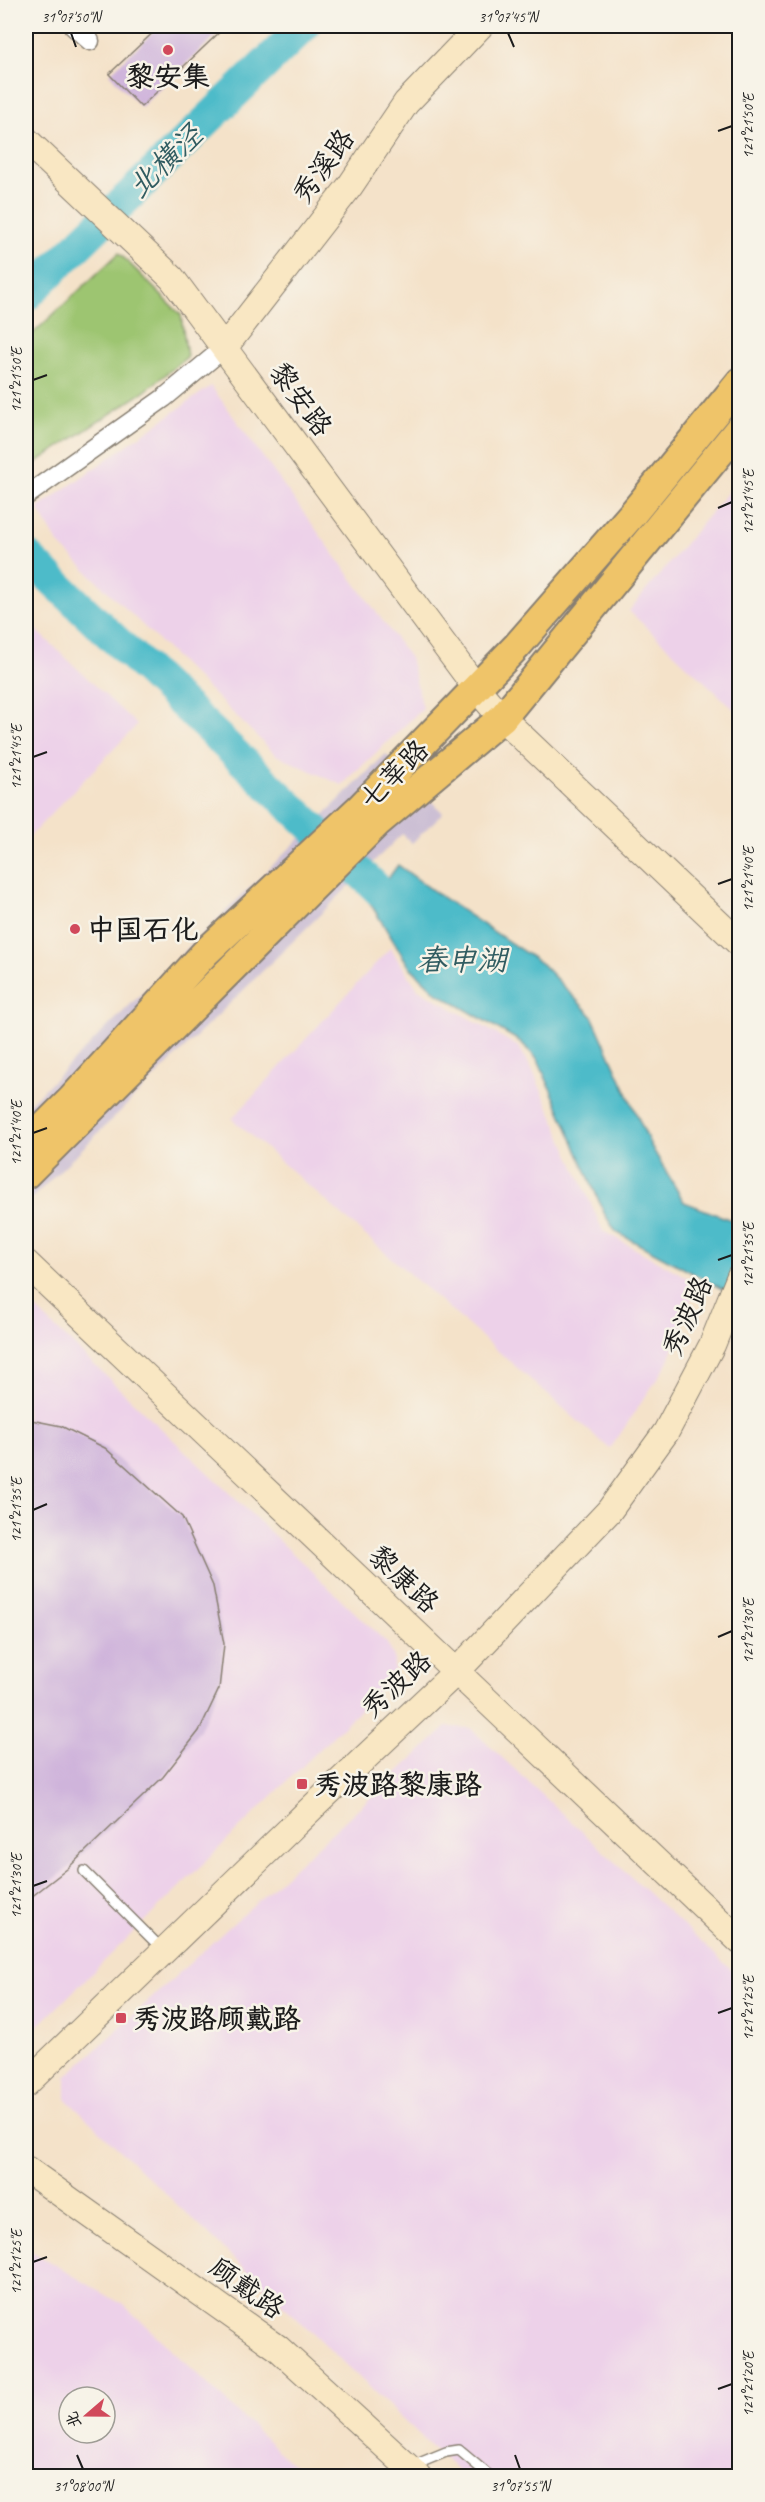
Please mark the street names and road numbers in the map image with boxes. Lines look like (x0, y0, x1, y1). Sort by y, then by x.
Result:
street label: 秀溪路 (284, 122, 362, 210)
street label: 黎安路 (262, 355, 340, 443)
street label: 七莘路 (352, 732, 436, 816)
street label: 秀波路 (654, 1271, 720, 1361)
street label: 黎康路 (361, 1538, 447, 1620)
street label: 秀波路 (353, 1643, 439, 1725)
street label: 顾戴路 (203, 2250, 291, 2326)

